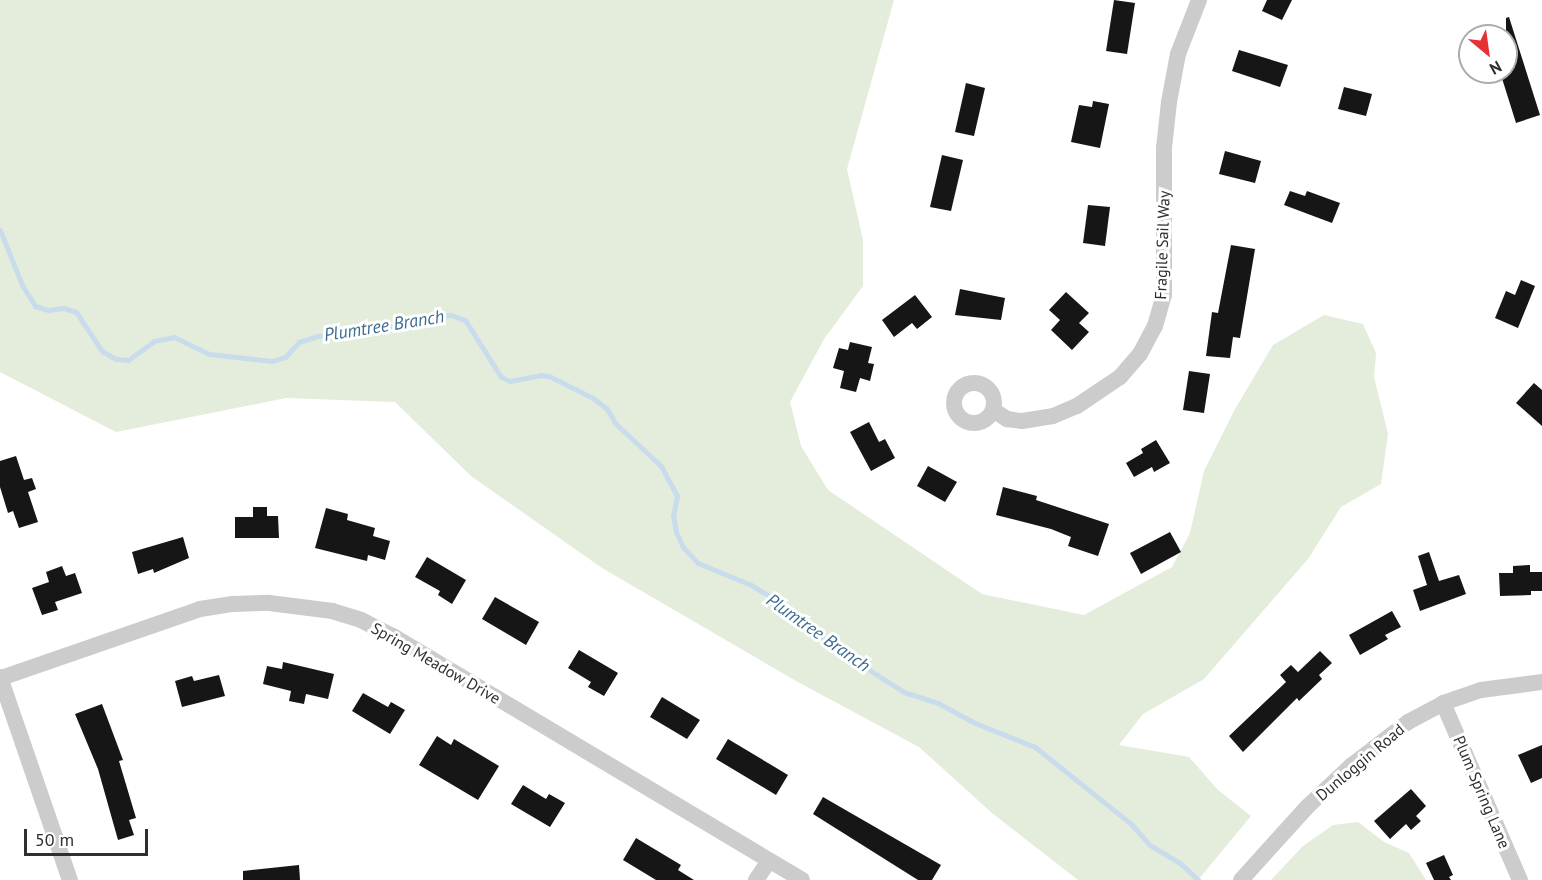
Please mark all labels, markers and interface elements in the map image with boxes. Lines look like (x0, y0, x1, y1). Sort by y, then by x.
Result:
north arrow (1458, 24, 1518, 84)
text: N (1486, 57, 1505, 79)
street label: Fragile Sail Way (1150, 190, 1174, 300)
water label: Plumtree Branch (322, 306, 446, 346)
water label: Plumtree Branch (762, 589, 874, 677)
street label: Spring Meadow Drive (368, 618, 504, 708)
street label: Dunloggin Road (1312, 719, 1408, 805)
street label: Plum Spring Lane (1450, 733, 1514, 851)
scale bar (27, 817, 152, 855)
text: 50 m (35, 828, 74, 851)

